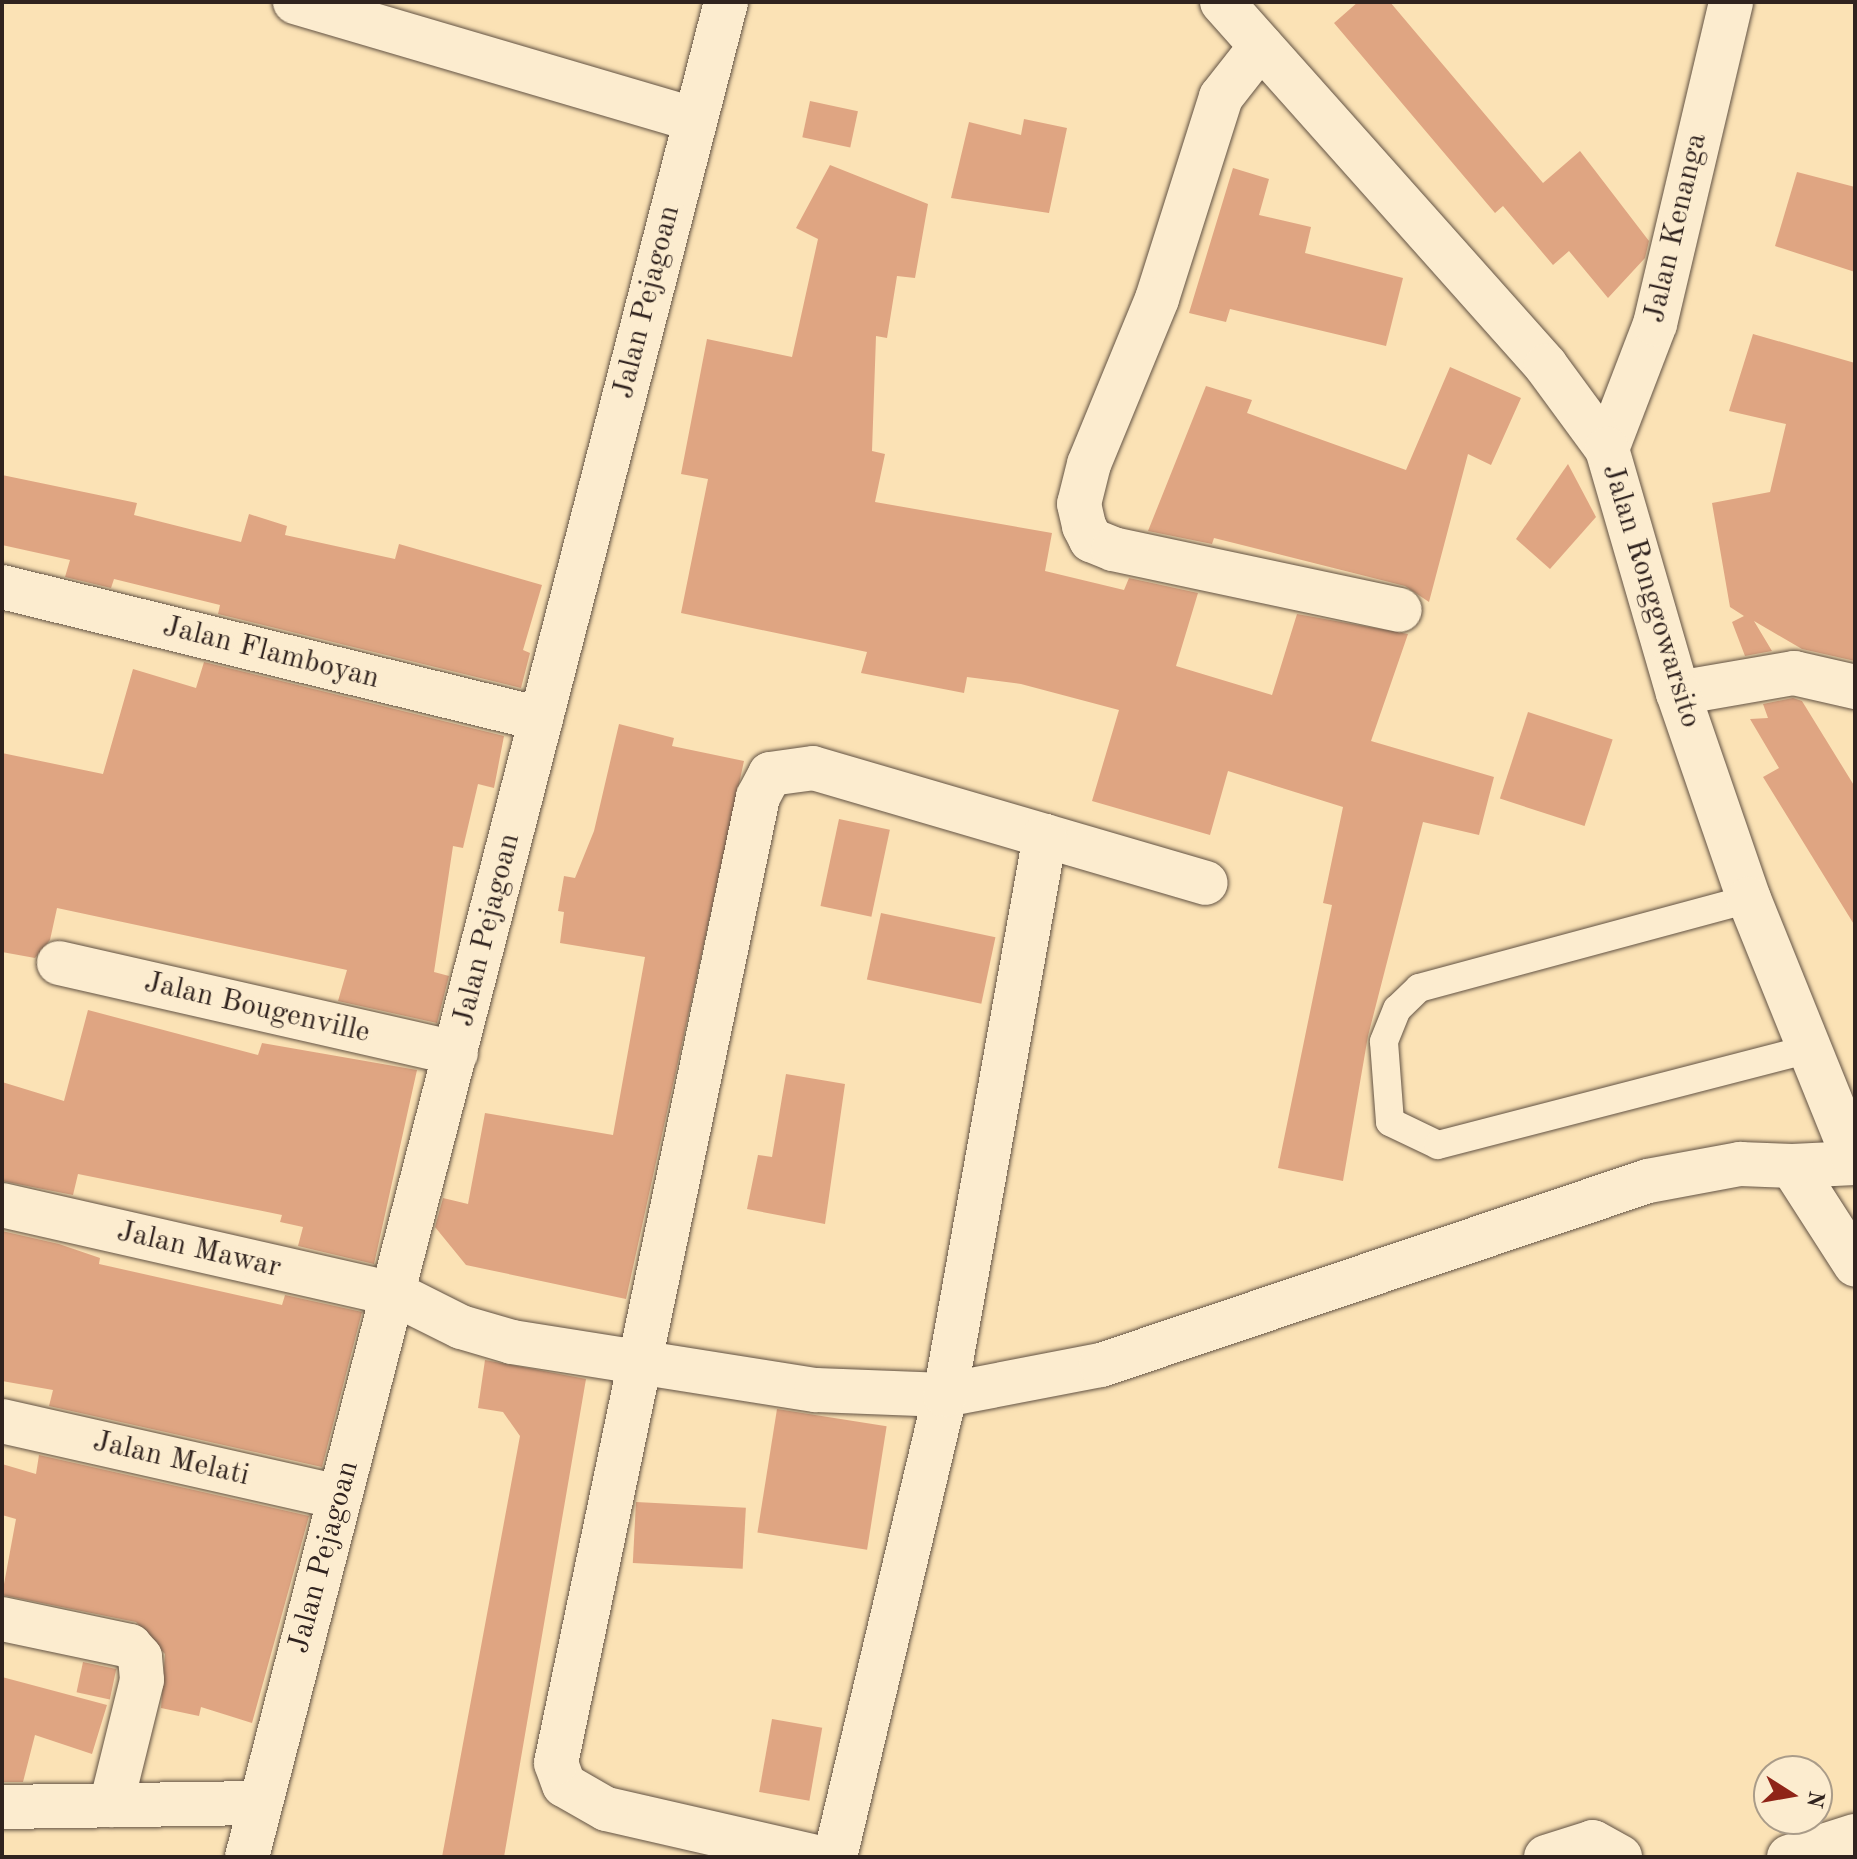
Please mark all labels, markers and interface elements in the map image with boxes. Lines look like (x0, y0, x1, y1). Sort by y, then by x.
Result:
street label: Jalan Kenanga (1637, 130, 1715, 326)
street label: Jalan Pejagoan (606, 202, 688, 402)
street label: Jalan Ronggowarsito (1594, 460, 1708, 732)
street label: Jalan Flamboyan (159, 609, 383, 697)
street label: Jalan Pejagoan (446, 830, 528, 1030)
street label: Jalan Bougenville (141, 965, 373, 1051)
street label: Jalan Mawar (113, 1214, 285, 1286)
street label: Jalan Melati (89, 1424, 253, 1494)
street label: Jalan Pejagoan (281, 1457, 367, 1657)
north arrow (1753, 1755, 1833, 1835)
text: N (1802, 1789, 1827, 1810)

